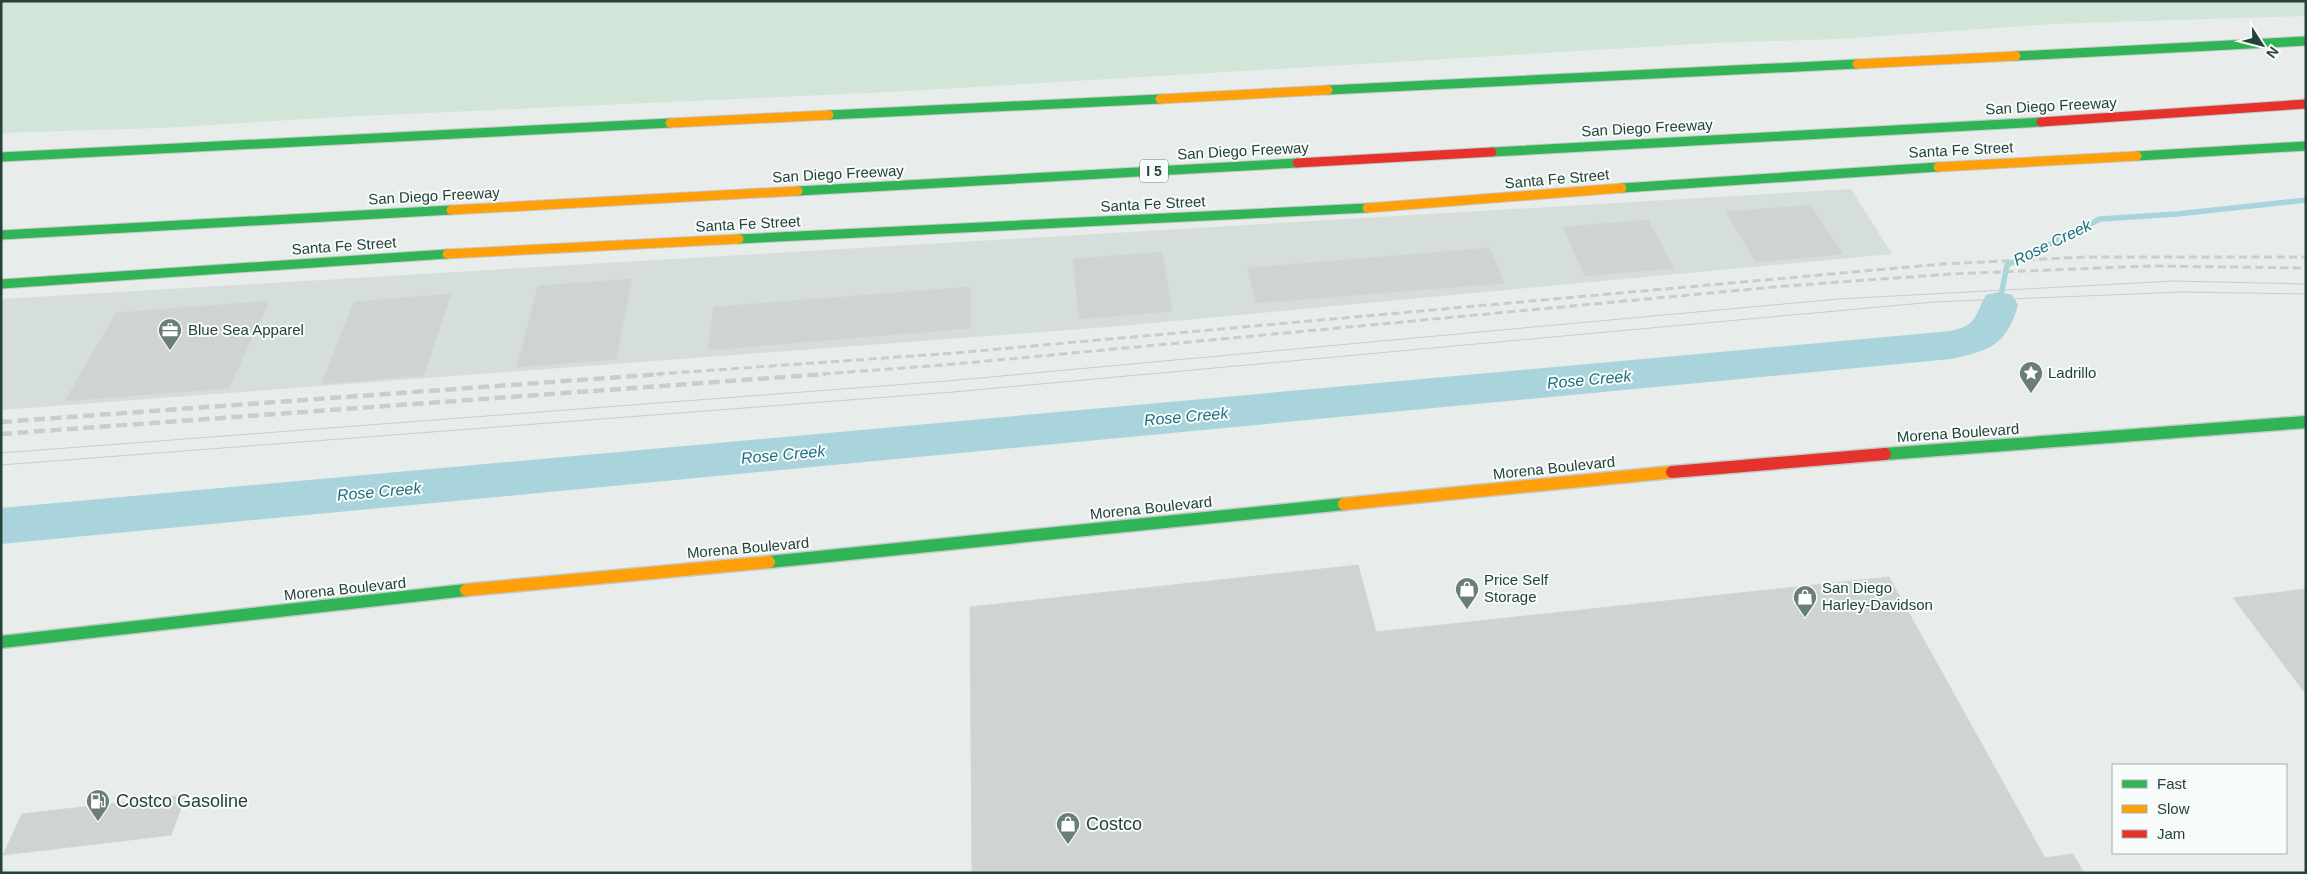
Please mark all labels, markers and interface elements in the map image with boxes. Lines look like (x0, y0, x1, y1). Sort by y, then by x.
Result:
north arrow (2237, 20, 2287, 70)
text: N (2263, 44, 2282, 61)
street label: San Diego Freeway (1985, 94, 2118, 117)
street label: San Diego Freeway (1581, 116, 1714, 139)
street label: Santa Fe Street (1908, 138, 2015, 161)
street label: San Diego Freeway (1177, 139, 1310, 162)
road number: I 5 (1140, 160, 1168, 182)
street label: San Diego Freeway (772, 162, 905, 185)
street label: Santa Fe Street (1504, 165, 1611, 192)
street label: San Diego Freeway (368, 184, 501, 207)
street label: Santa Fe Street (1100, 192, 1207, 215)
street label: Santa Fe Street (695, 212, 802, 235)
water label: Rose Creek (2011, 216, 2095, 269)
street label: Santa Fe Street (291, 233, 398, 258)
office icon: Blue Sea Apparel (157, 317, 183, 351)
place label: Blue Sea Apparel (188, 321, 304, 338)
place icon: Ladrillo (2018, 360, 2044, 394)
place label: Ladrillo (2048, 364, 2096, 381)
water label: Rose Creek (1546, 367, 1633, 392)
water label: Rose Creek (1143, 404, 1230, 429)
street label: Morena Boulevard (1896, 420, 2020, 445)
water label: Rose Creek (740, 442, 827, 467)
street label: Morena Boulevard (1492, 453, 1616, 482)
water label: Rose Creek (336, 479, 423, 504)
street label: Morena Boulevard (1089, 493, 1213, 522)
street label: Morena Boulevard (686, 534, 810, 561)
place label: Price Self Storage (1484, 571, 1549, 605)
street label: Morena Boulevard (283, 574, 407, 603)
shop icon: Price Self Storage (1454, 576, 1480, 610)
place label: San Diego Harley-Davidson (1822, 579, 1933, 613)
shop icon: San Diego Harley-Davidson (1792, 584, 1818, 618)
legend (2112, 764, 2287, 854)
text: Fast (2157, 775, 2187, 792)
fuel station icon: Costco Gasoline (85, 788, 111, 822)
place label: Costco Gasoline (116, 791, 248, 811)
text: Slow (2157, 800, 2190, 817)
shop icon: Costco (1055, 811, 1081, 845)
place label: Costco (1086, 814, 1142, 834)
text: Jam (2157, 825, 2185, 842)

